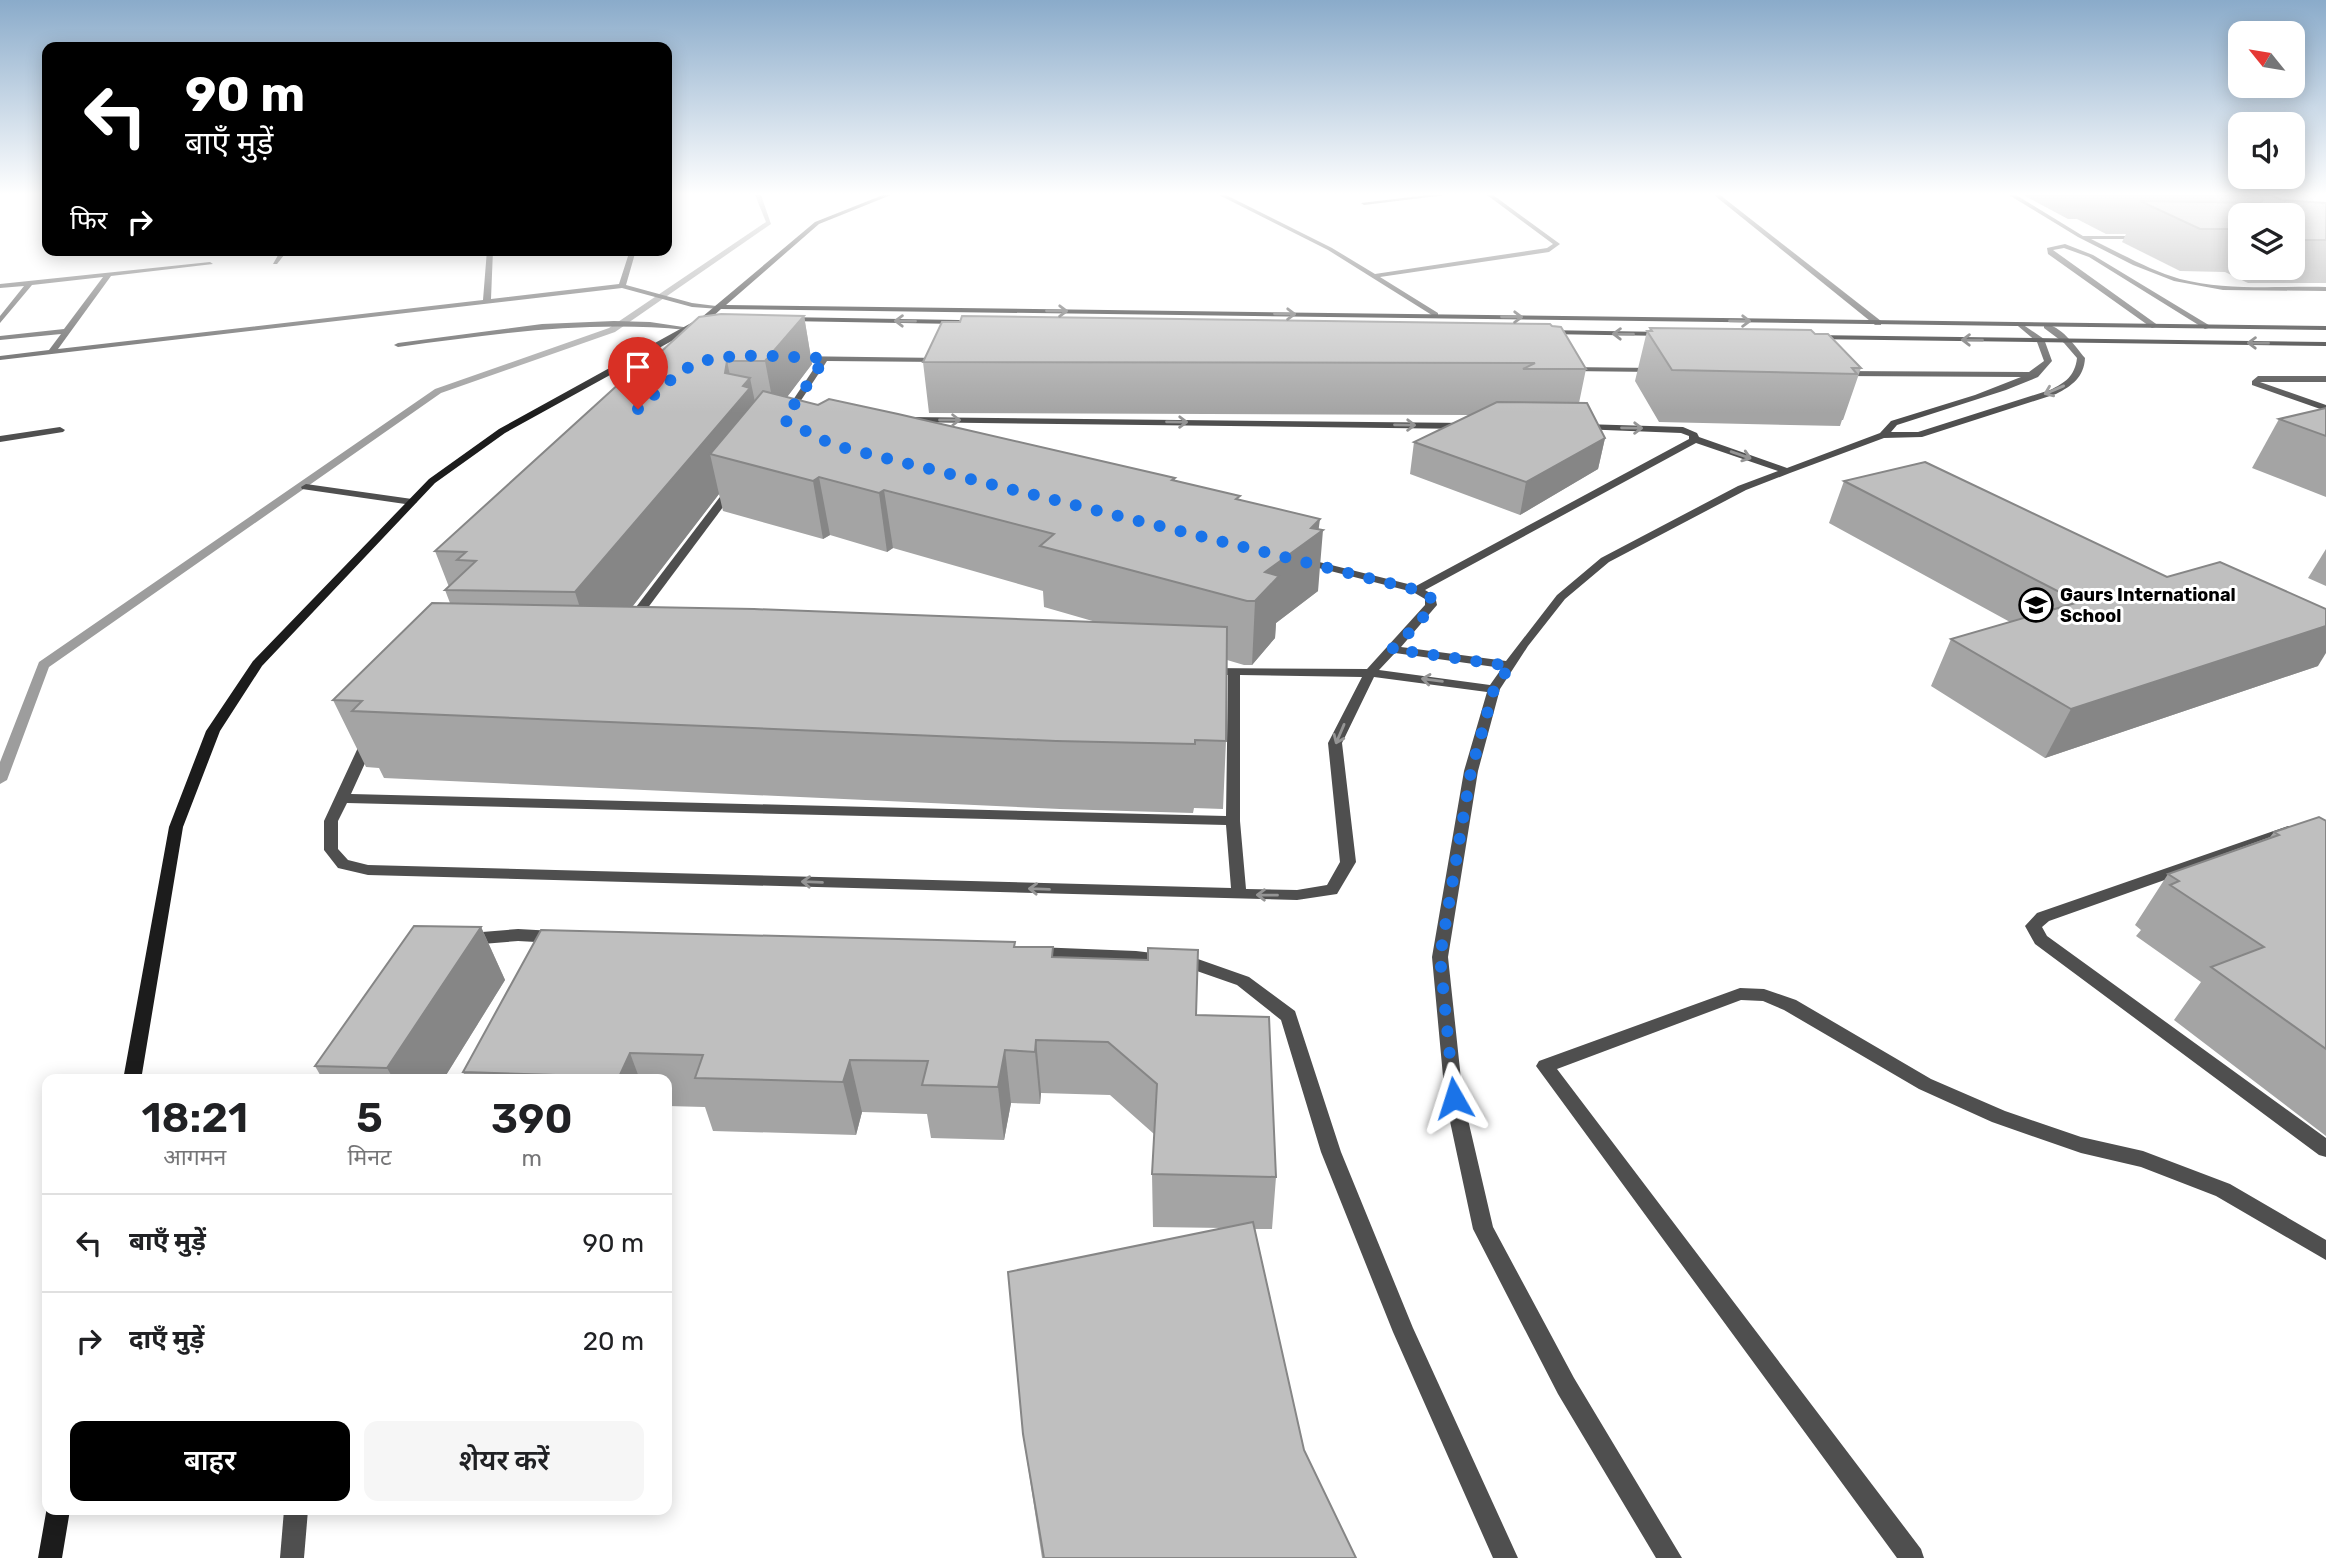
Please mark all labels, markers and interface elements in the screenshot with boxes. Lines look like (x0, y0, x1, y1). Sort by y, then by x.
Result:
north arrow (2228, 21, 2305, 98)
map controls (2228, 21, 2305, 280)
text: 90 m (185, 65, 305, 123)
icon: left (70, 70, 161, 161)
button: sound (2228, 112, 2305, 189)
text: बाएँ मुड़ें (185, 124, 273, 162)
icon: right (121, 203, 159, 241)
button: layers (2228, 203, 2305, 280)
text: फिर (70, 205, 107, 236)
one-way arrow (1046, 304, 1069, 318)
one-way arrow (1273, 307, 1296, 321)
one-way arrow (1501, 310, 1524, 323)
one-way arrow (1728, 314, 1751, 327)
one-way arrow (894, 315, 917, 328)
one-way arrow (1611, 327, 1634, 341)
one-way arrow (1961, 333, 1984, 347)
one-way arrow (2247, 336, 2270, 350)
pin (608, 337, 668, 409)
icon: arrive (619, 348, 657, 386)
one-way arrow (2044, 385, 2065, 398)
one-way arrow (938, 413, 961, 427)
one-way arrow (1166, 415, 1189, 429)
one-way arrow (1393, 418, 1416, 432)
one-way arrow (1621, 421, 1644, 434)
one-way arrow (1729, 450, 1751, 462)
place label: Gaurs International School (2060, 584, 2236, 627)
school or university icon: Gaurs International School (2017, 586, 2055, 624)
one-way arrow (1421, 674, 1444, 687)
one-way arrow (1333, 723, 1346, 744)
one-way arrow (801, 875, 824, 889)
one-way arrow (1028, 882, 1051, 895)
one-way arrow (1255, 888, 1278, 901)
position arrow (1417, 1061, 1491, 1135)
text: 18:21 (141, 1093, 248, 1143)
text: 5 (356, 1093, 383, 1143)
text: 390 (491, 1094, 573, 1144)
text: आगमन (163, 1143, 226, 1171)
text: मिनट (348, 1143, 392, 1171)
text: m (522, 1144, 542, 1172)
icon: left (70, 1224, 108, 1262)
text: बाएँ मुड़ें (129, 1226, 206, 1257)
text: 90 m (583, 1228, 644, 1259)
icon: right (70, 1322, 108, 1360)
text: दाएँ मुड़ें (129, 1324, 204, 1355)
text: 20 m (583, 1326, 644, 1357)
button: बाहर (70, 1421, 350, 1501)
button: शेयर करें (364, 1421, 644, 1501)

